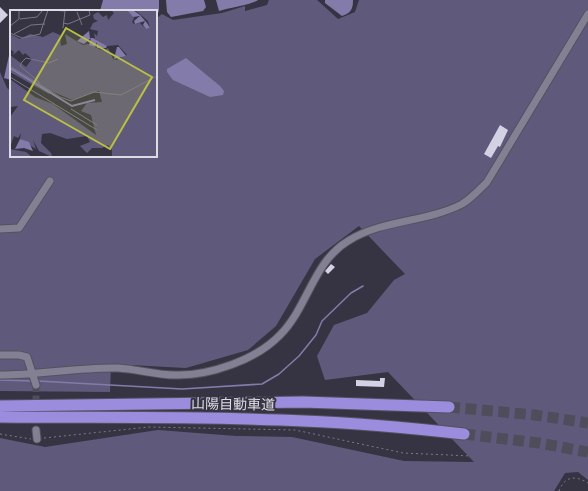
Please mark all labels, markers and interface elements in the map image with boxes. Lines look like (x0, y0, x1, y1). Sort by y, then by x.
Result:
inset map (10, 10, 157, 157)
street label: 山陽自動車道 (191, 395, 275, 413)

